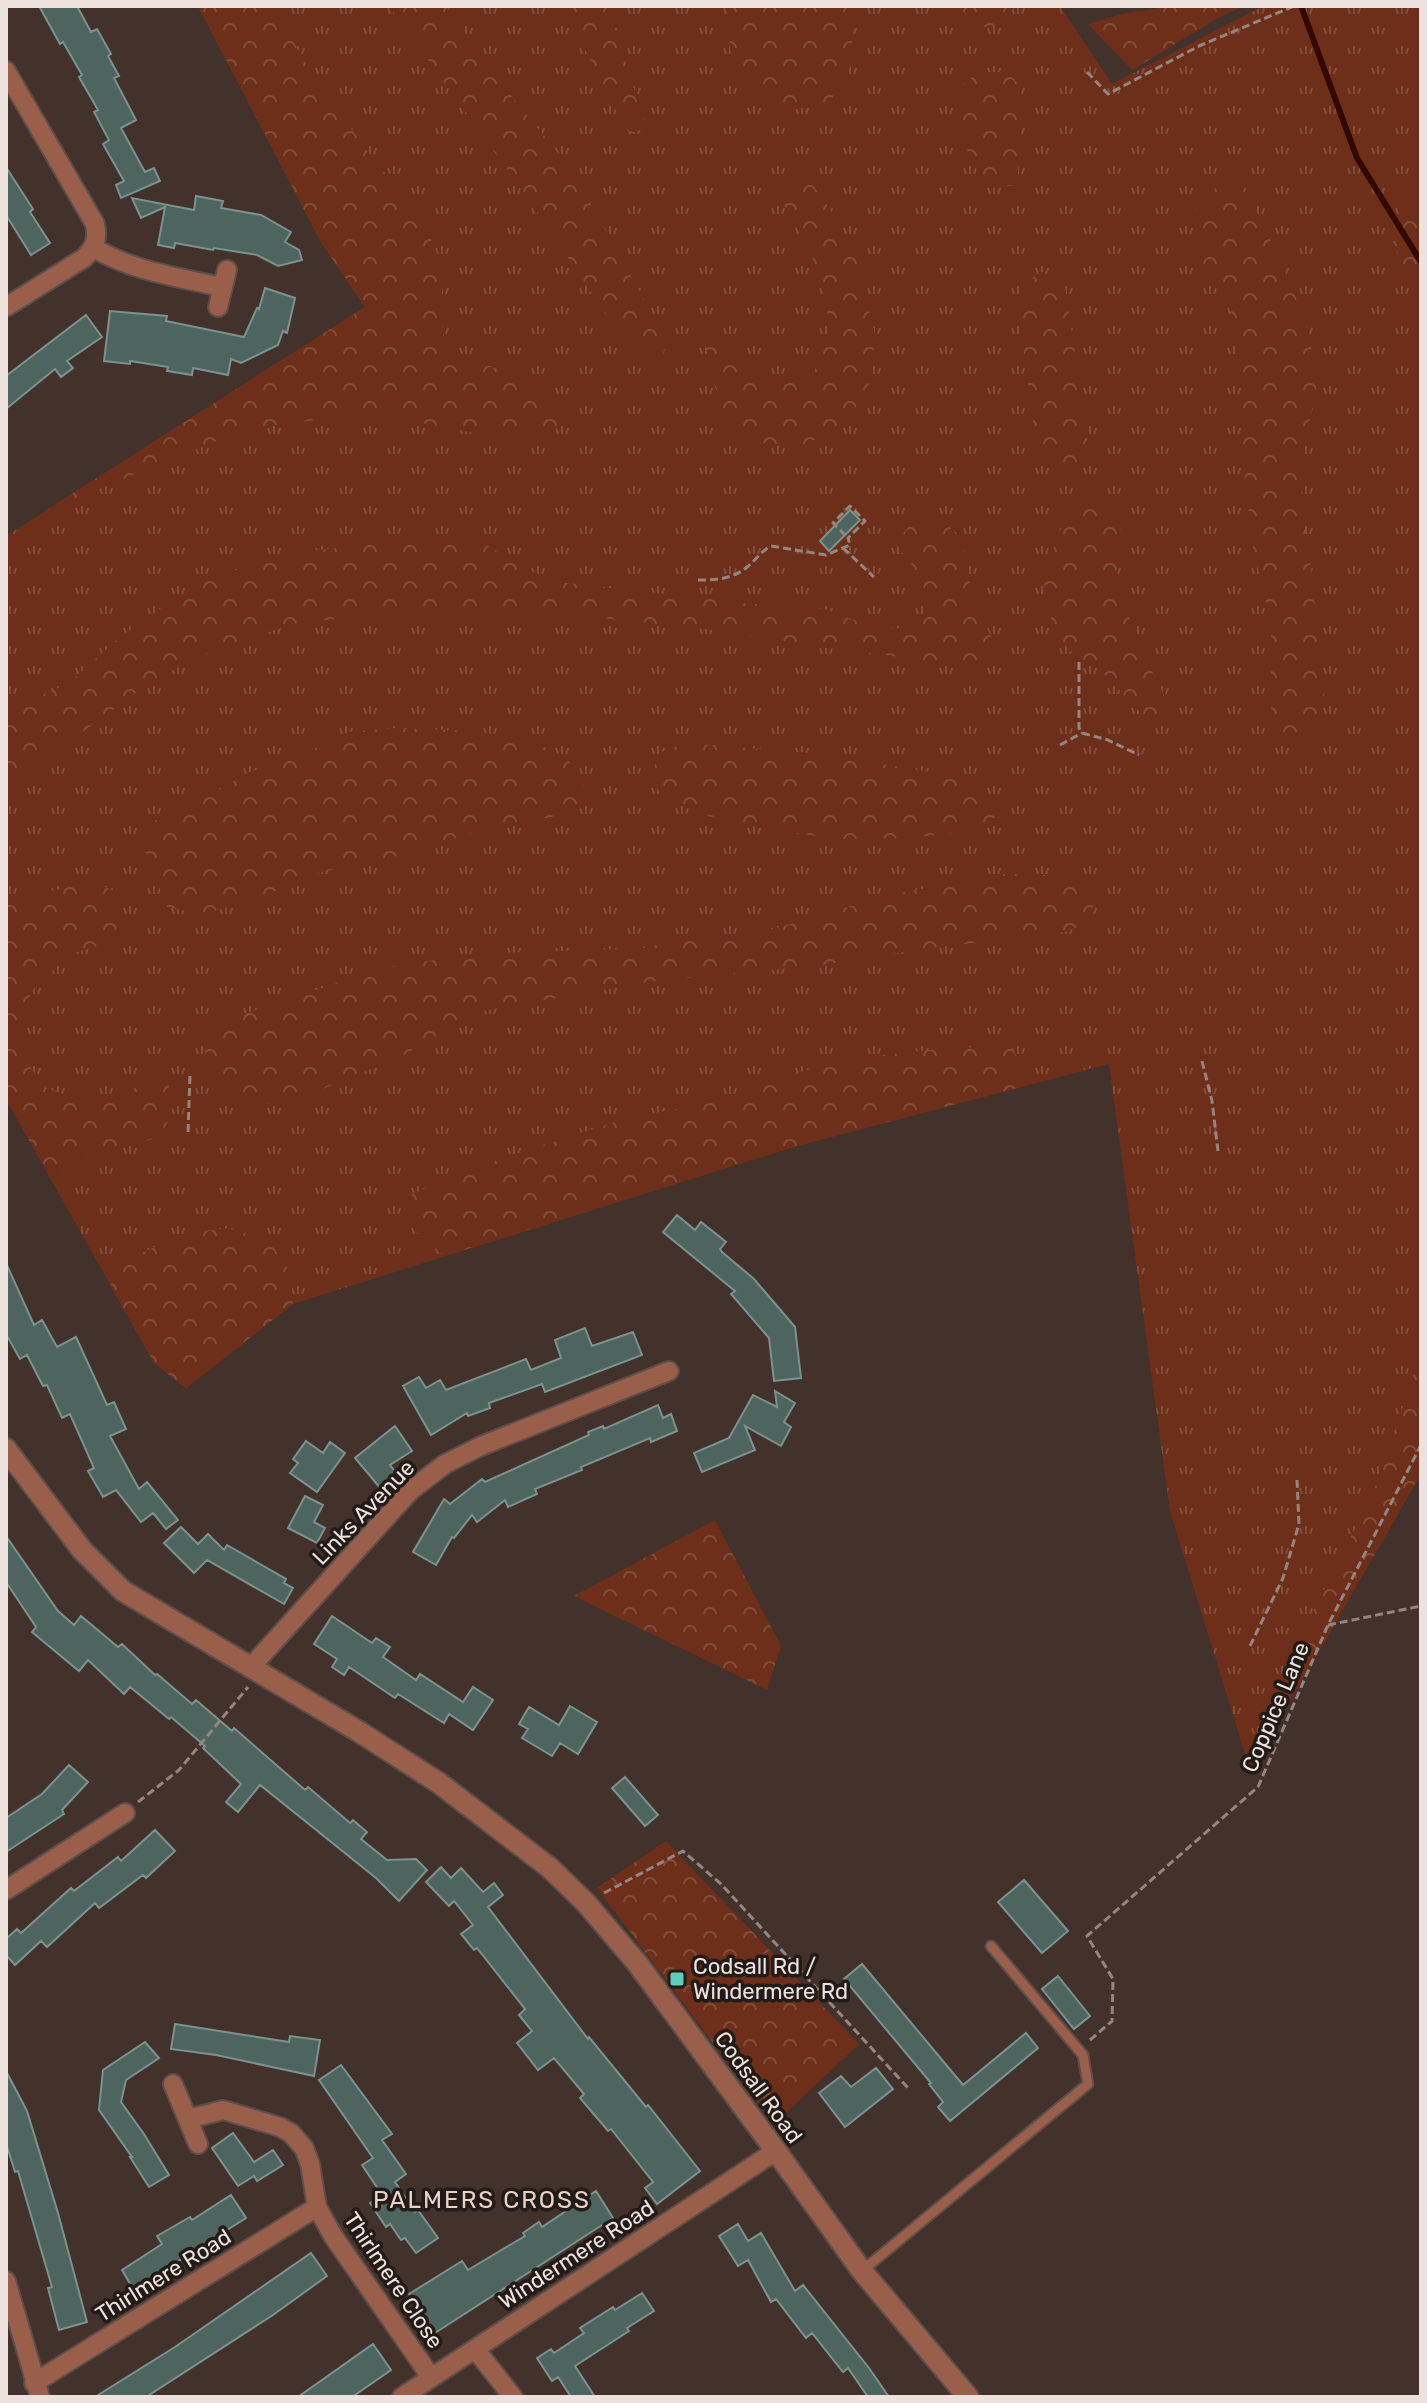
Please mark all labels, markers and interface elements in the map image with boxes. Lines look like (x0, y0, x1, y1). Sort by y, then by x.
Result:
street label: Links Avenue (307, 1454, 420, 1570)
street label: Coppice Lane (1236, 1638, 1315, 1776)
place label: Codsall Rd / Windermere Rd (693, 1953, 848, 2005)
marker: Codsall Rd / Windermere Rd (668, 1970, 686, 1988)
street label: Codsall Road (709, 2026, 808, 2149)
district label: PALMERS CROSS (373, 2186, 591, 2214)
street label: Windermere Road (493, 2194, 659, 2315)
street label: Thirlmere Close (338, 2207, 449, 2354)
street label: Thirlmere Road (91, 2223, 236, 2328)

